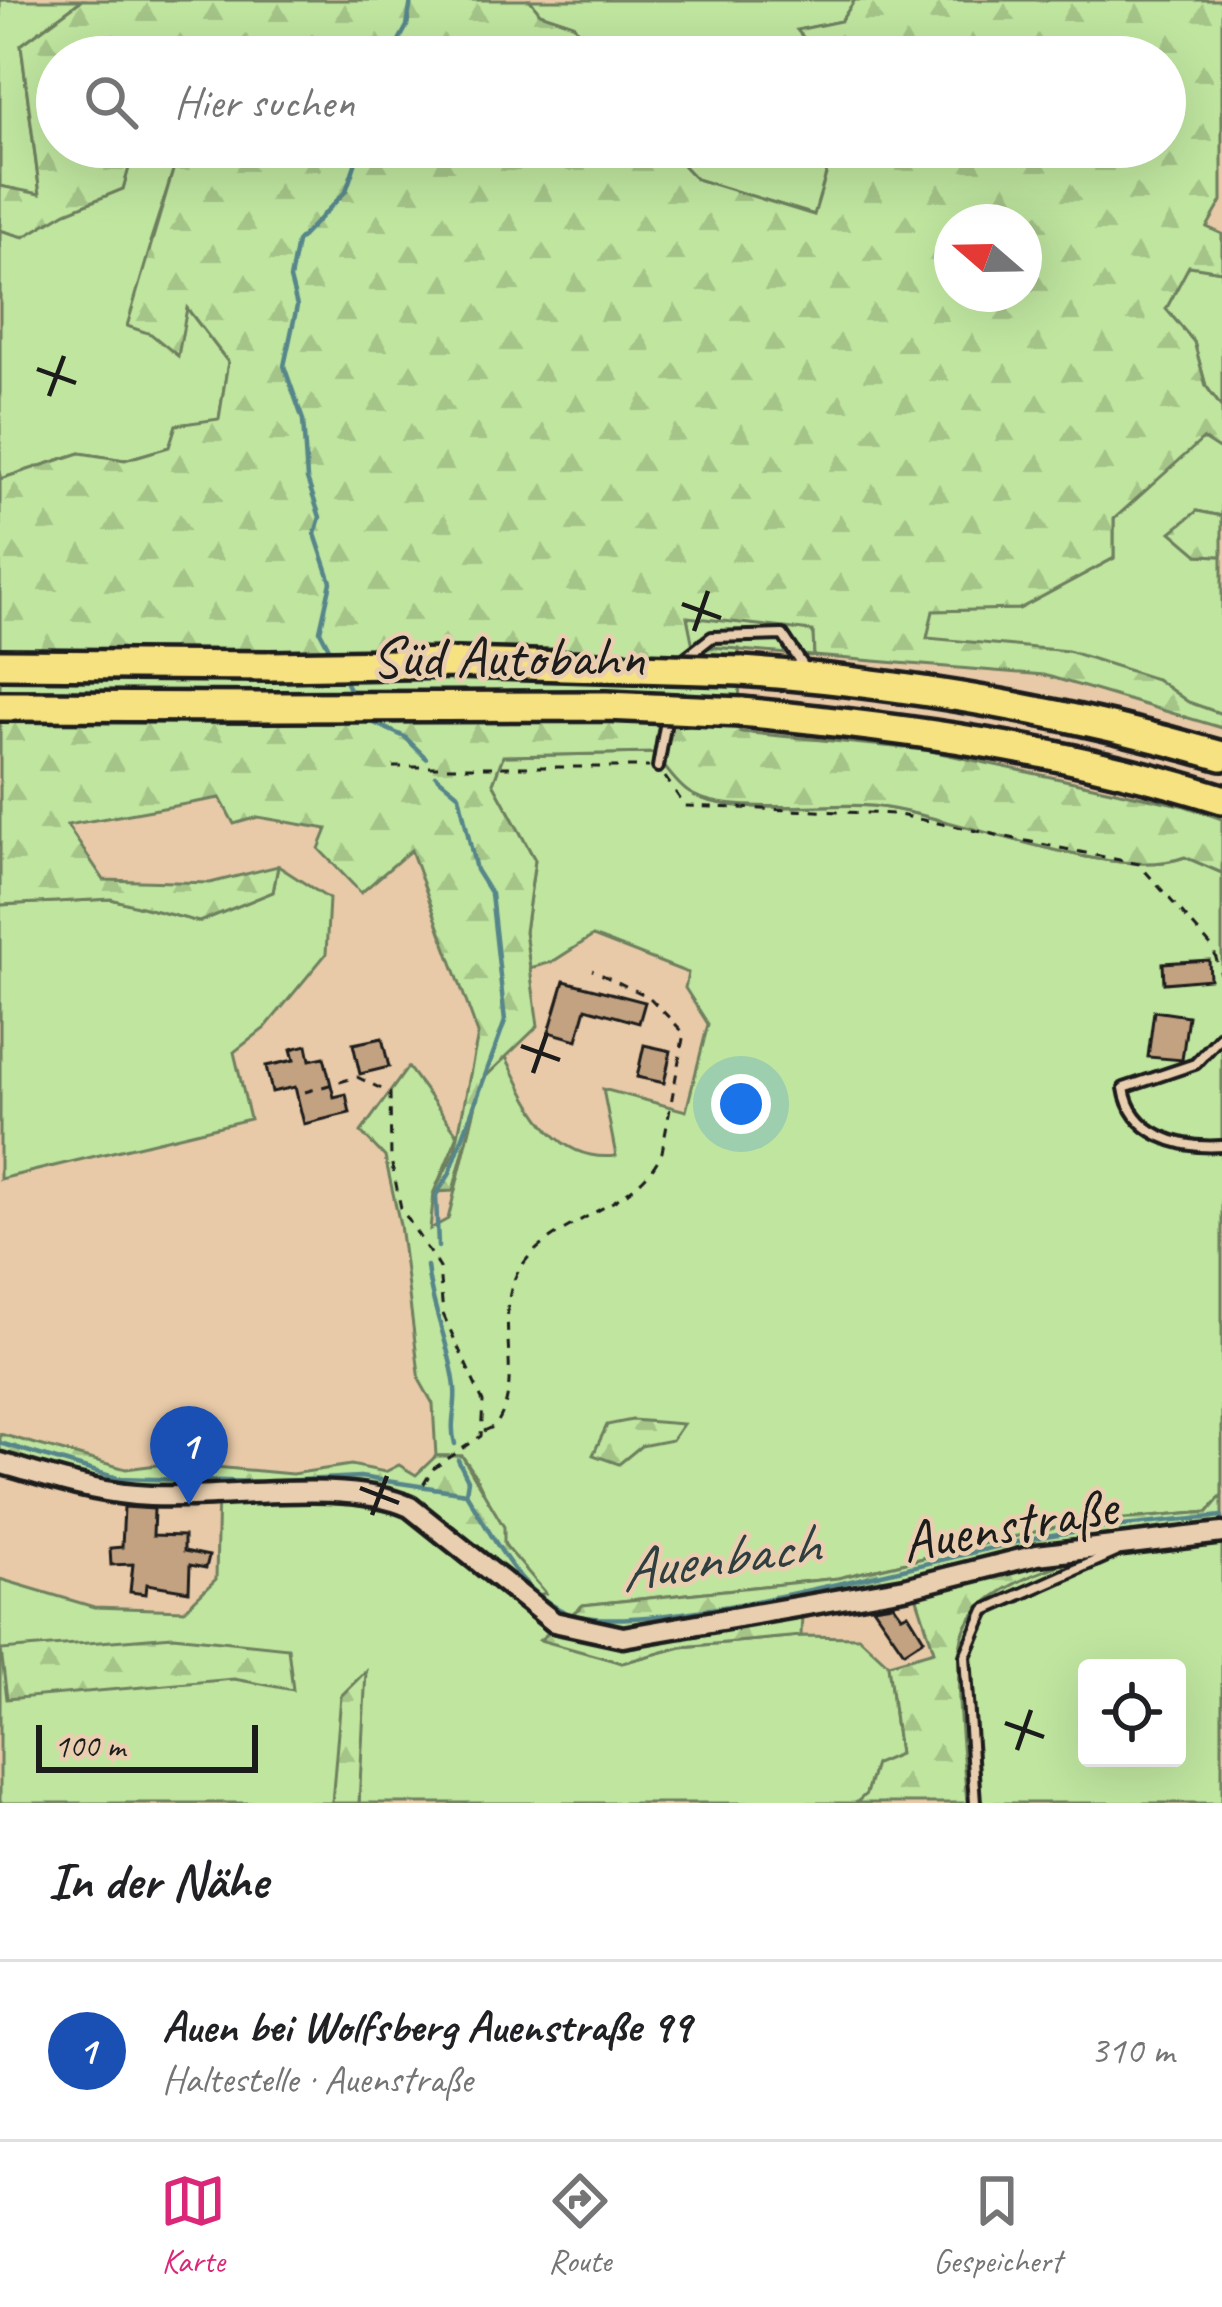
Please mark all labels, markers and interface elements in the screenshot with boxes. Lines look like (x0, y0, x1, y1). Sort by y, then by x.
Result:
search box (36, 36, 1186, 168)
icon: search (78, 69, 144, 135)
text: Hier suchen (174, 74, 354, 131)
north arrow (934, 204, 1042, 312)
street label: Süd Autobahn (371, 621, 645, 693)
your location (711, 1074, 771, 1134)
pin: 1 (150, 1406, 228, 1505)
street label: Auenstraße (896, 1469, 1125, 1578)
water label: Auenbach (615, 1505, 827, 1608)
map controls (1078, 1659, 1186, 1767)
button: locate (1078, 1659, 1186, 1767)
scale bar (36, 1719, 258, 1772)
text: 100 m (54, 1725, 125, 1767)
text: In der Nähe (48, 1849, 267, 1913)
text: Auen bei Wolfsberg Auenstraße 99 (162, 1998, 691, 2055)
text: 1 (78, 2026, 96, 2075)
text: 310 m (1090, 2026, 1174, 2075)
text: Haltestelle · Auenstraße (162, 2055, 472, 2104)
tab: Karte (160, 2168, 226, 2282)
tab: Route (547, 2168, 613, 2282)
tab: Gespeichert (933, 2168, 1062, 2282)

